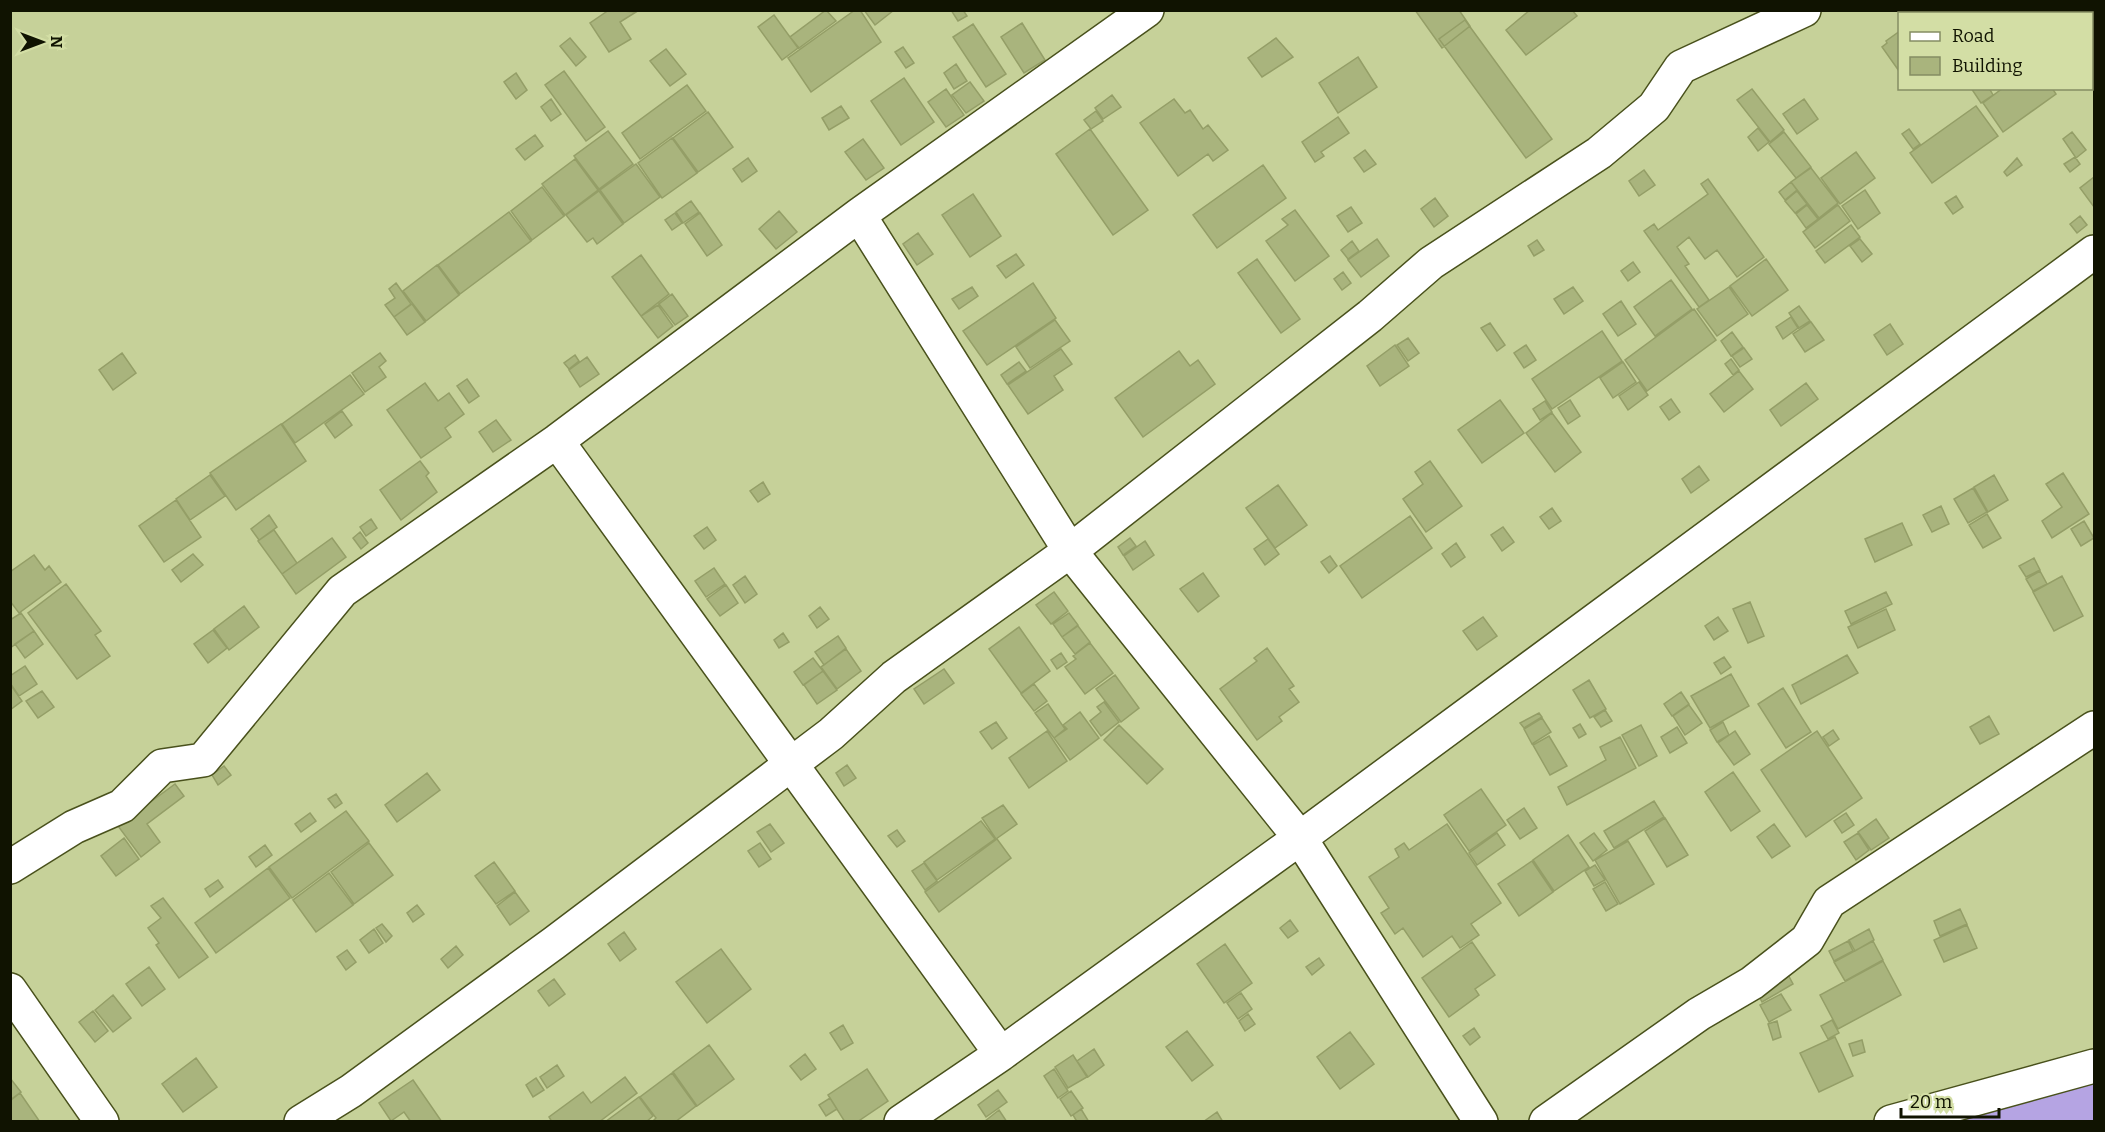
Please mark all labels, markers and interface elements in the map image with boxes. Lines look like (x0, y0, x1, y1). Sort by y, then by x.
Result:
north arrow (12, 12, 72, 72)
legend (1898, 12, 2093, 90)
text: Road (1952, 25, 1995, 47)
text: N (47, 36, 66, 48)
text: Building (1952, 55, 2023, 77)
scale bar (1901, 1081, 1998, 1119)
text: 20 m (1910, 1091, 1952, 1113)

